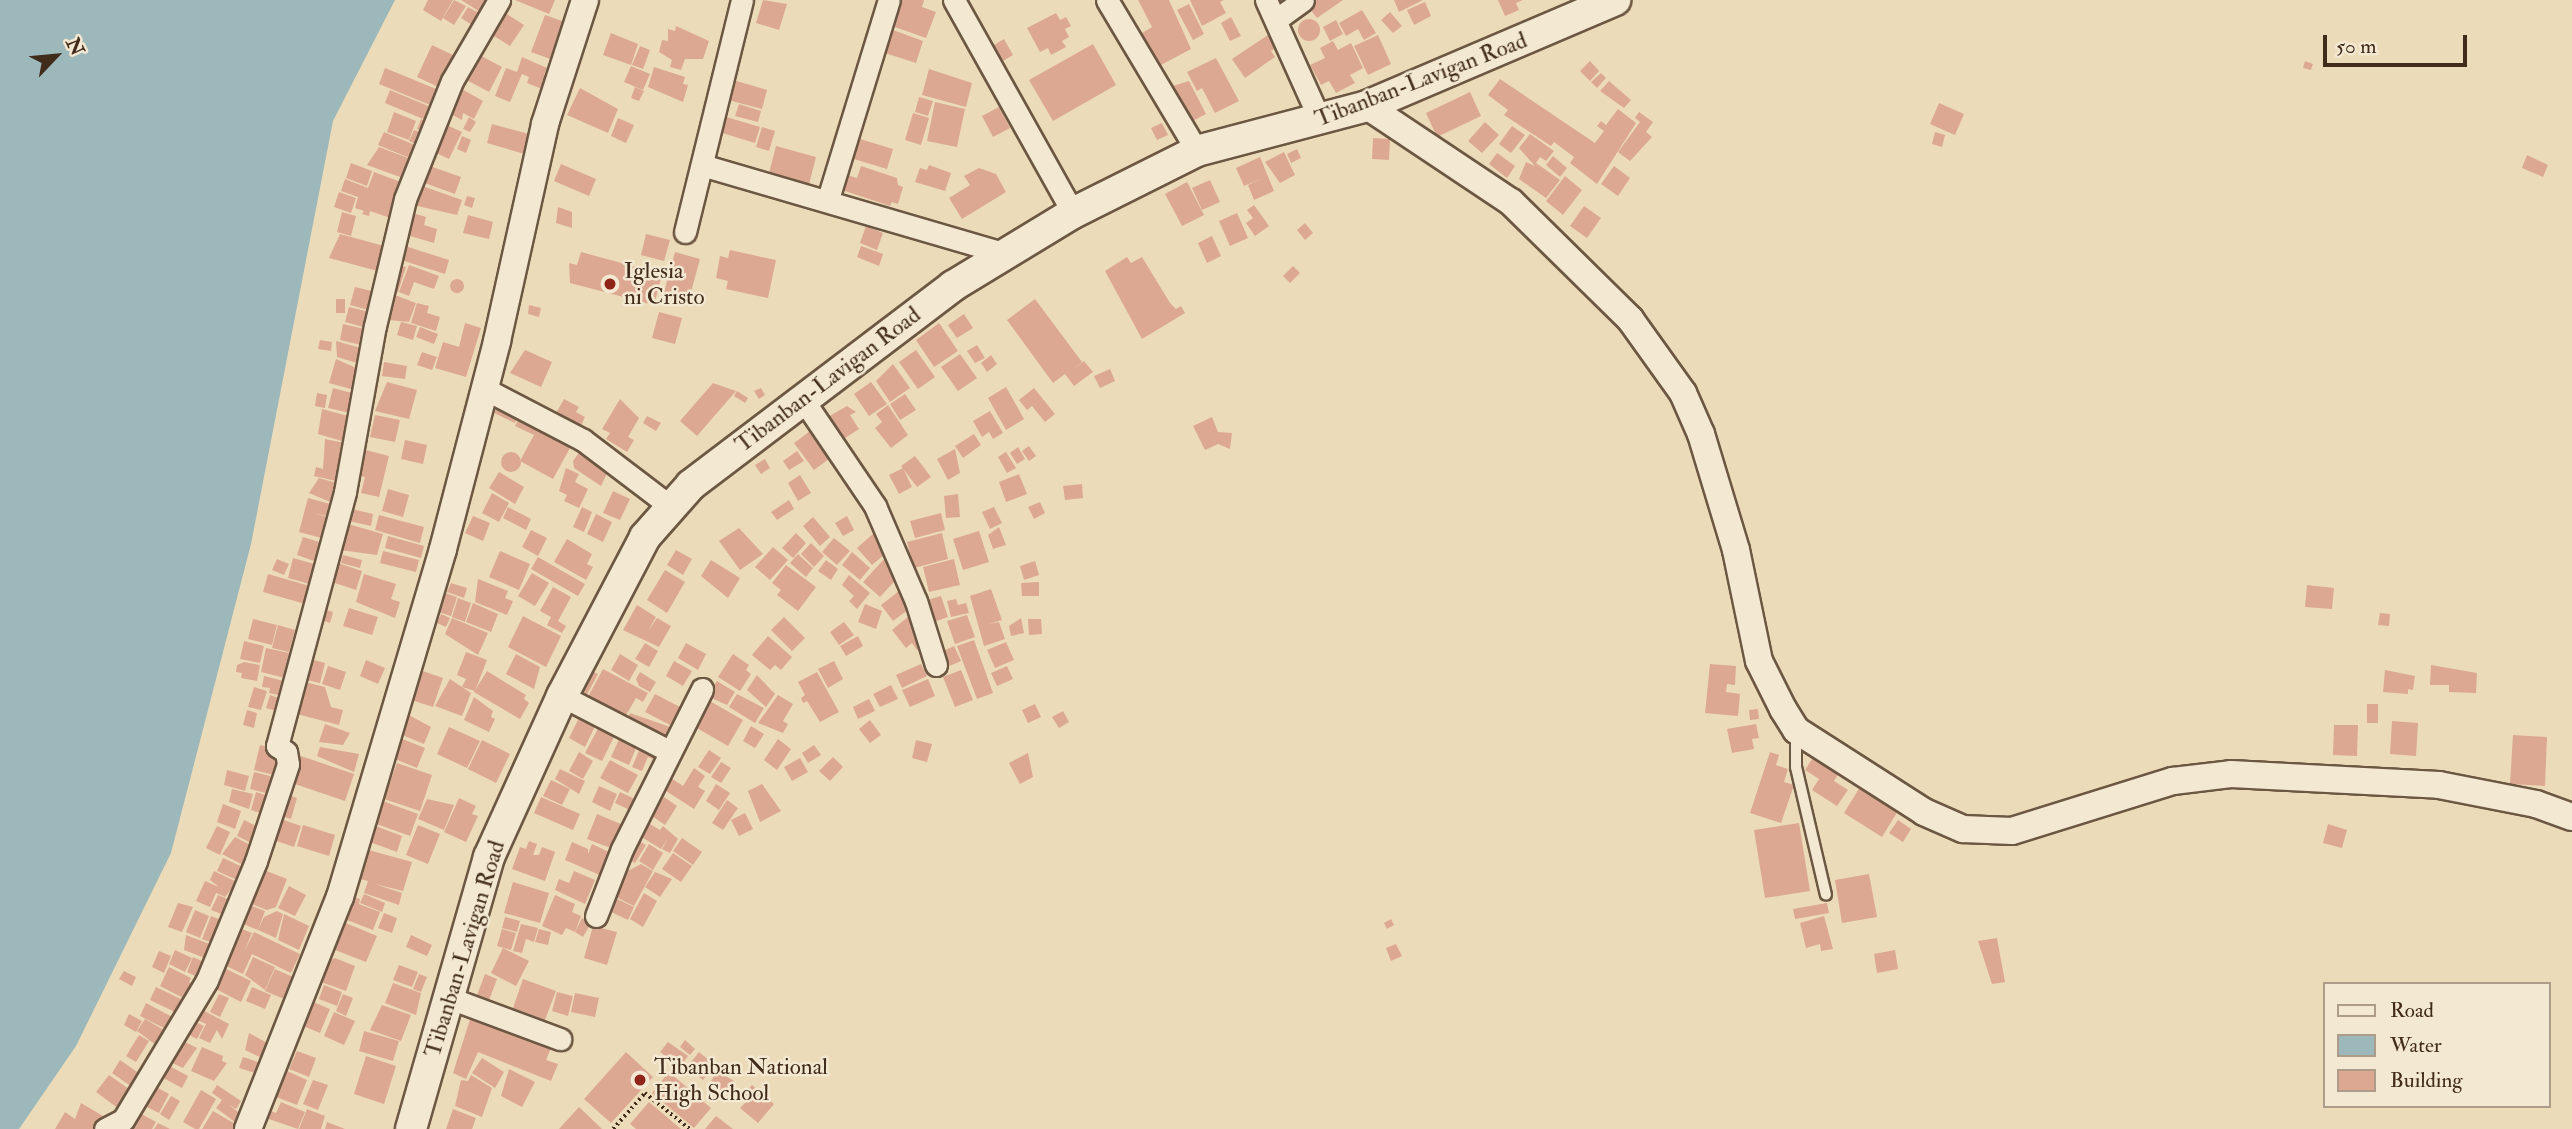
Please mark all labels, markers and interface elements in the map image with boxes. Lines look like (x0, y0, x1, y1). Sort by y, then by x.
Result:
north arrow (21, 21, 91, 91)
scale bar (2327, 21, 2470, 65)
street label: Tibanban-Lavigan Road (1311, 27, 1531, 133)
text: 50 m (2336, 33, 2377, 60)
text: N (60, 34, 89, 60)
place label: Iglesia ni Cristo (624, 257, 704, 311)
marker: Iglesia ni Cristo (602, 276, 618, 292)
street label: Tibanban-Lavigan Road (730, 301, 926, 459)
street label: Tibanban-Lavigan Road (419, 837, 511, 1061)
legend (2324, 982, 2551, 1108)
text: Road (2390, 997, 2434, 1024)
text: Water (2390, 1032, 2442, 1059)
place label: Tibanban National High School (654, 1053, 828, 1107)
text: Building (2390, 1067, 2463, 1094)
marker: Tibanban National High School (632, 1072, 648, 1088)

